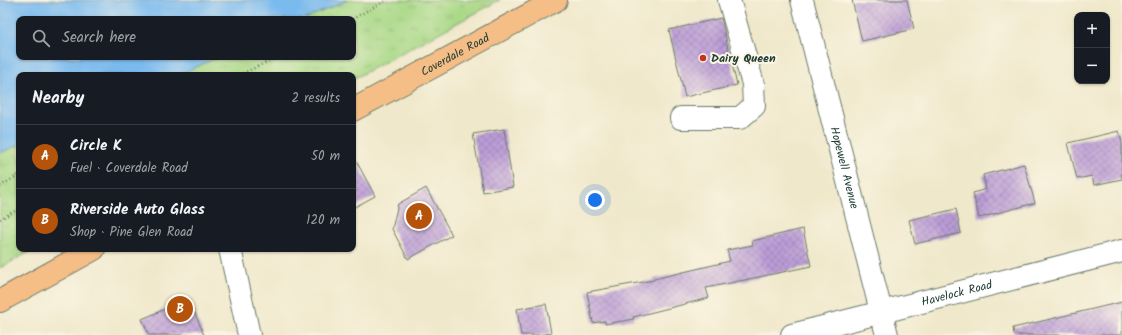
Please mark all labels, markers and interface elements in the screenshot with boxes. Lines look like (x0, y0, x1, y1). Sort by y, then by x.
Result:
map controls (1074, 12, 1110, 84)
button: + (1074, 12, 1110, 48)
search box (16, 16, 356, 60)
text: Search here (62, 26, 136, 50)
icon: search (30, 27, 52, 49)
street label: Coverdale Road (417, 28, 494, 82)
button: − (1074, 48, 1110, 84)
place label: Dairy Queen (711, 49, 776, 68)
marker: Dairy Queen (698, 53, 708, 63)
text: Nearby (32, 85, 84, 112)
text: 2 results (292, 88, 340, 109)
street label: Hopewell Avenue (824, 125, 864, 212)
text: Circle K (70, 134, 122, 158)
text: A (41, 146, 49, 167)
text: 50 m (311, 146, 340, 167)
text: Fuel · Coverdale Road (70, 158, 188, 179)
your location (585, 190, 605, 210)
text: Riverside Auto Glass (70, 198, 205, 222)
pin: A (406, 201, 432, 231)
text: B (41, 210, 49, 231)
text: 120 m (306, 210, 340, 231)
text: Shop · Pine Glen Road (70, 222, 193, 243)
street label: Havelock Road (919, 275, 995, 312)
pin: B (167, 294, 193, 324)

